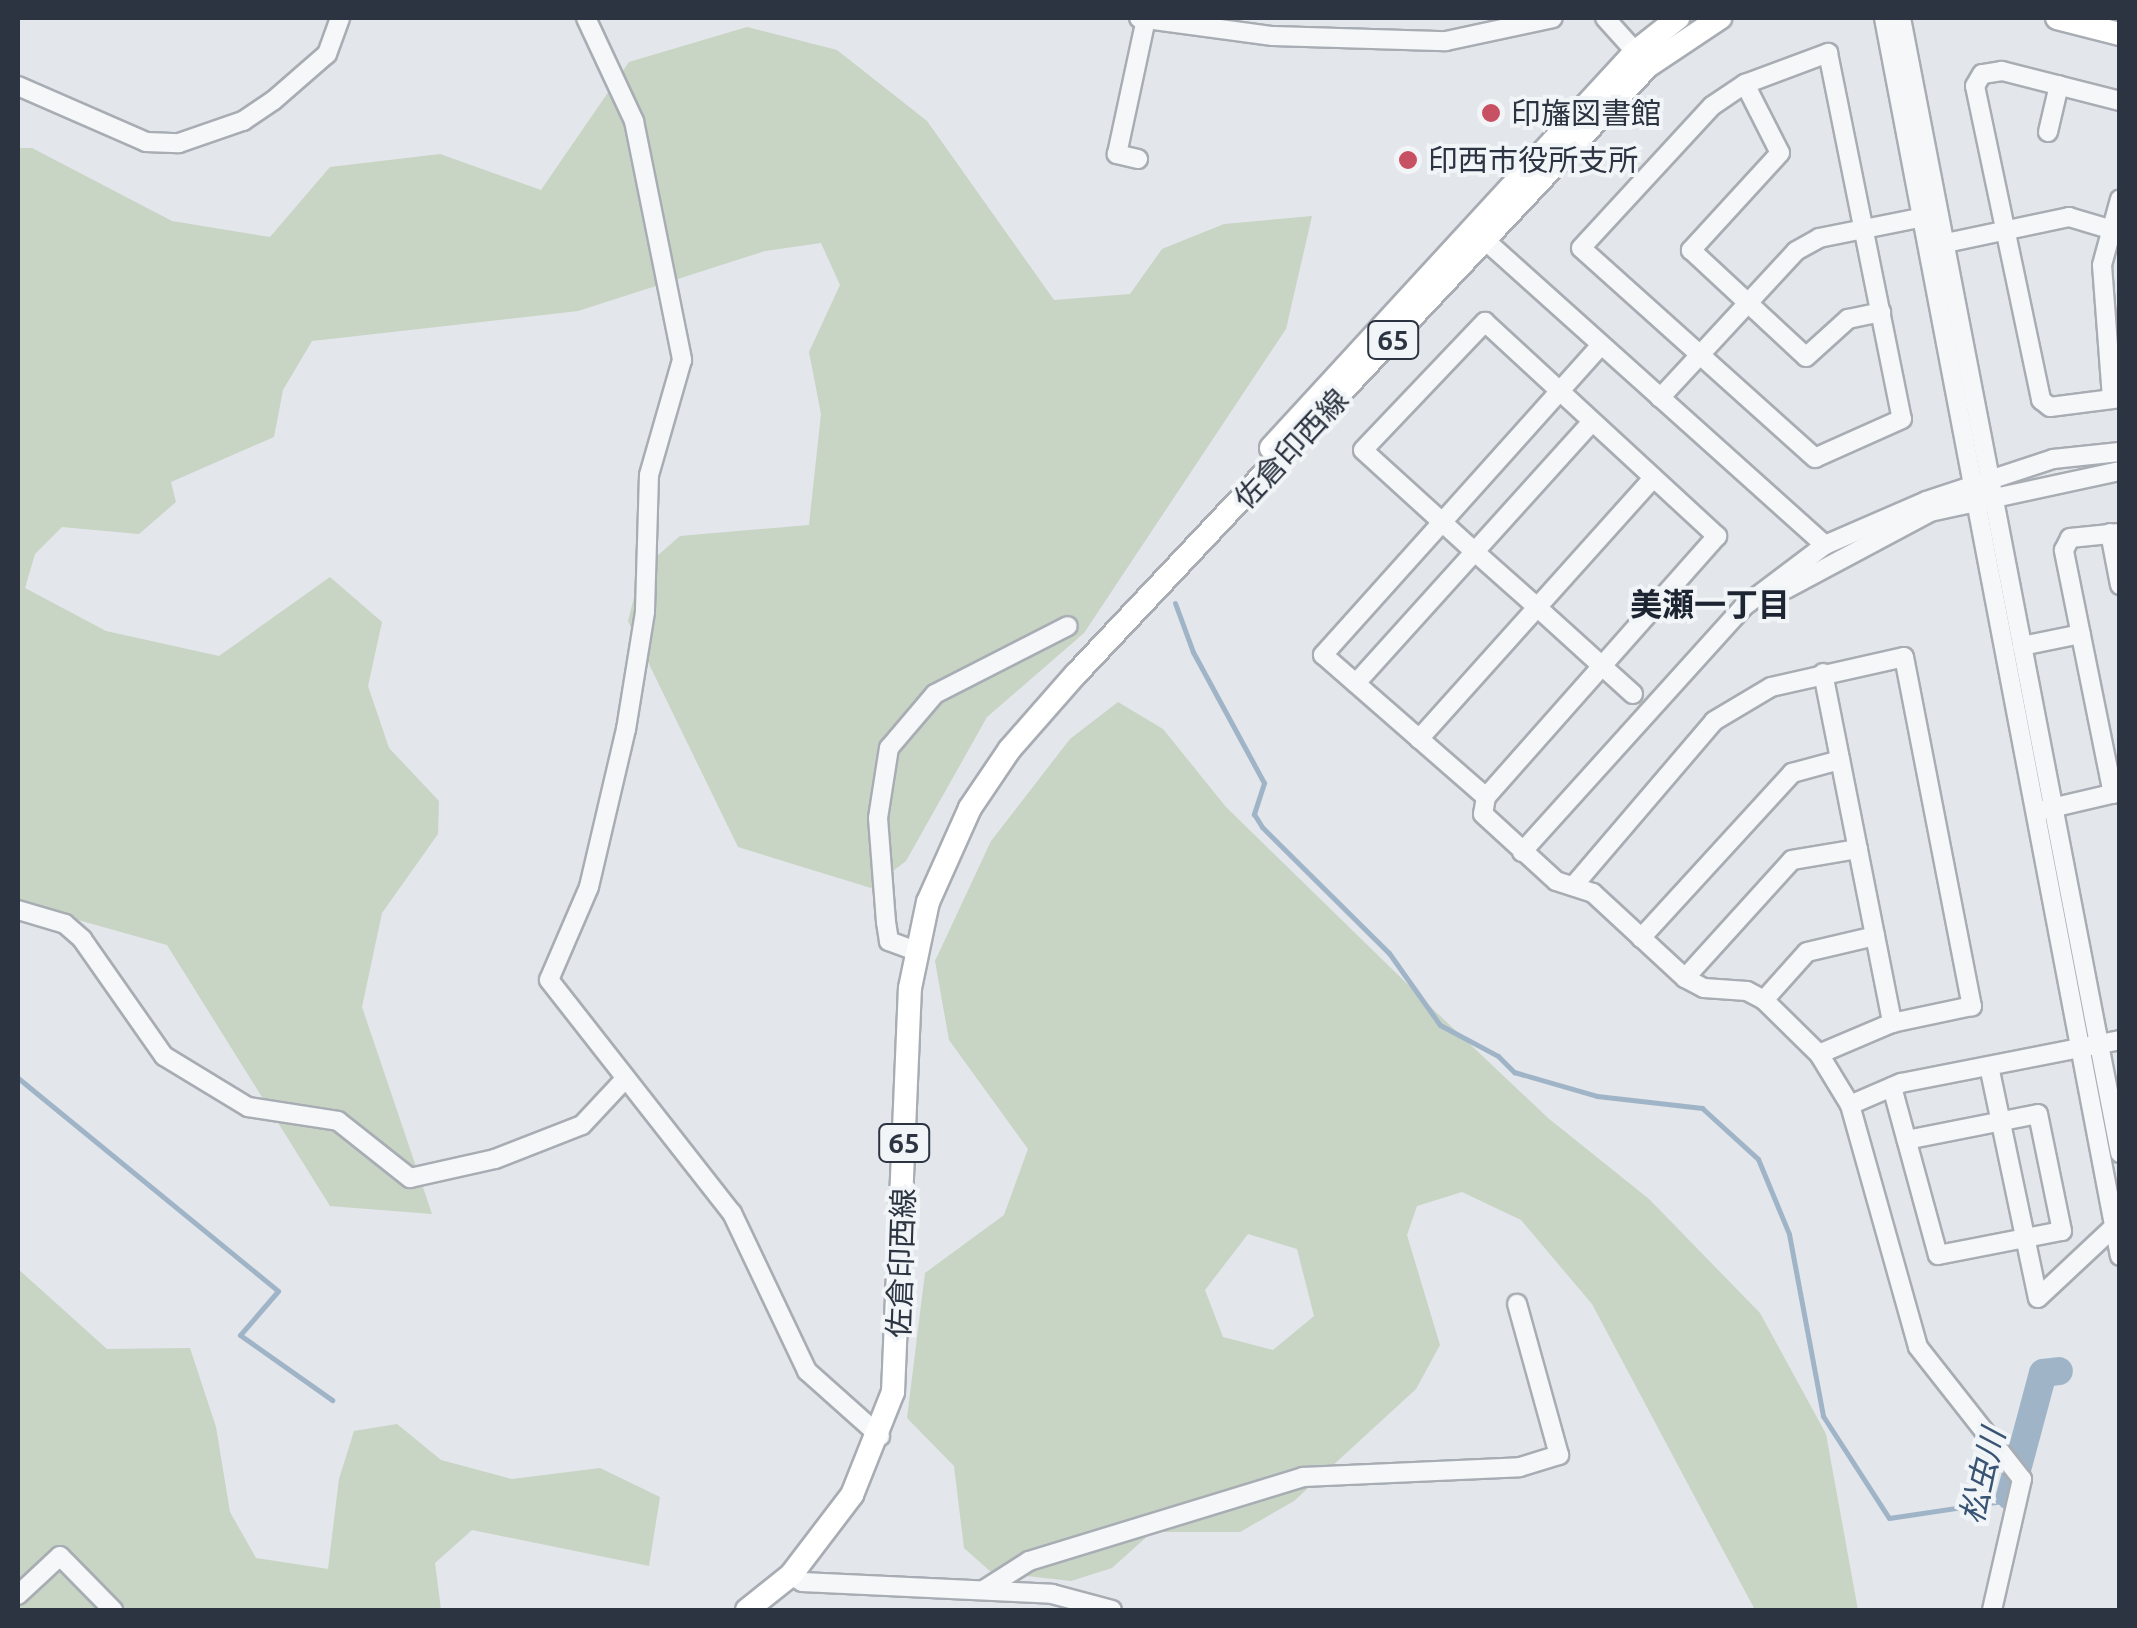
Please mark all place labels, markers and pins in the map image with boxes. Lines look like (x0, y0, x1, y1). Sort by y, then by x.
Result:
place label: 印旛図書館 (1511, 95, 1661, 131)
marker: 印旛図書館 (1480, 102, 1502, 124)
place label: 印西市役所支所 (1428, 142, 1638, 178)
marker: 印西市役所支所 (1397, 149, 1419, 171)

